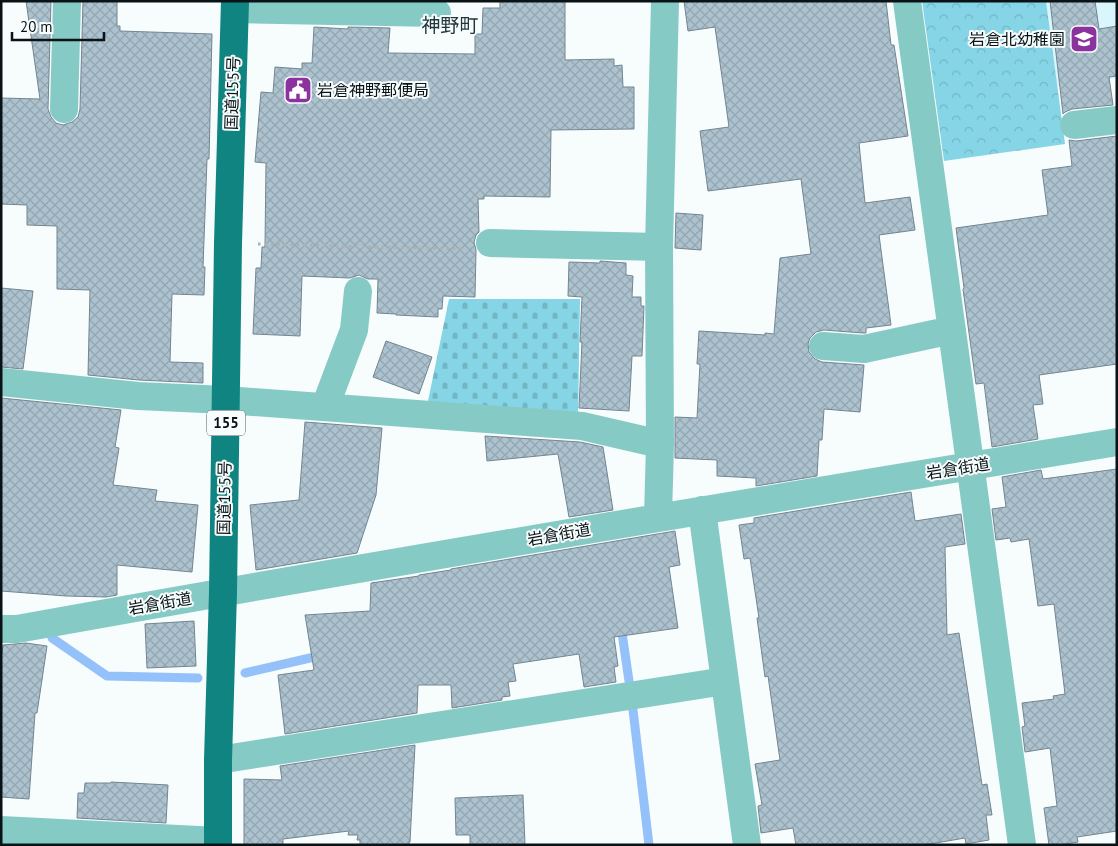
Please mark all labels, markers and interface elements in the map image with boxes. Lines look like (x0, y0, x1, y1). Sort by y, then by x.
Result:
scale bar (12, 10, 105, 42)
district label: 神野町 (421, 13, 479, 37)
text: 20 m (20, 17, 53, 36)
school or university icon: 岩倉北幼稚園 (1069, 24, 1099, 54)
place label: 岩倉北幼稚園 (969, 29, 1065, 49)
street label: 国道155号 (221, 56, 243, 130)
public building icon: 岩倉神野郵便局 (283, 75, 313, 105)
place label: 岩倉神野郵便局 (317, 80, 429, 100)
road number: 155 (207, 410, 245, 436)
street label: 岩倉街道 (925, 453, 991, 483)
street label: 国道155号 (213, 461, 235, 535)
street label: 岩倉街道 (526, 519, 592, 549)
street label: 岩倉街道 (127, 588, 193, 618)

